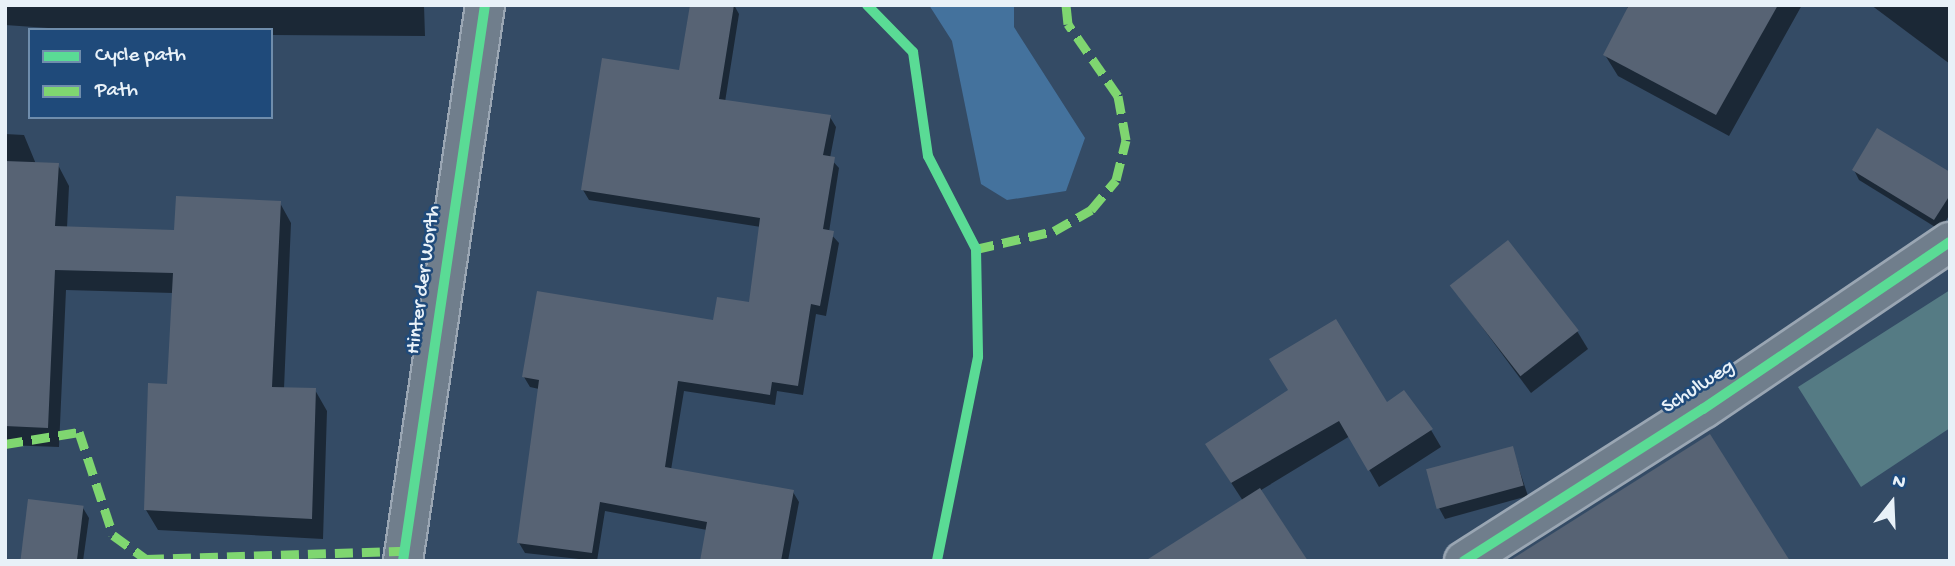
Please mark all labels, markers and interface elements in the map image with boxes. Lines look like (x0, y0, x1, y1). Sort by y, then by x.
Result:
legend (28, 28, 273, 119)
text: Cycle path (95, 44, 186, 69)
text: Path (95, 79, 138, 104)
street label: Hinter der Worth (402, 204, 448, 356)
street label: Schulweg (1658, 355, 1740, 421)
north arrow (1857, 468, 1927, 538)
text: N (1889, 470, 1908, 495)

